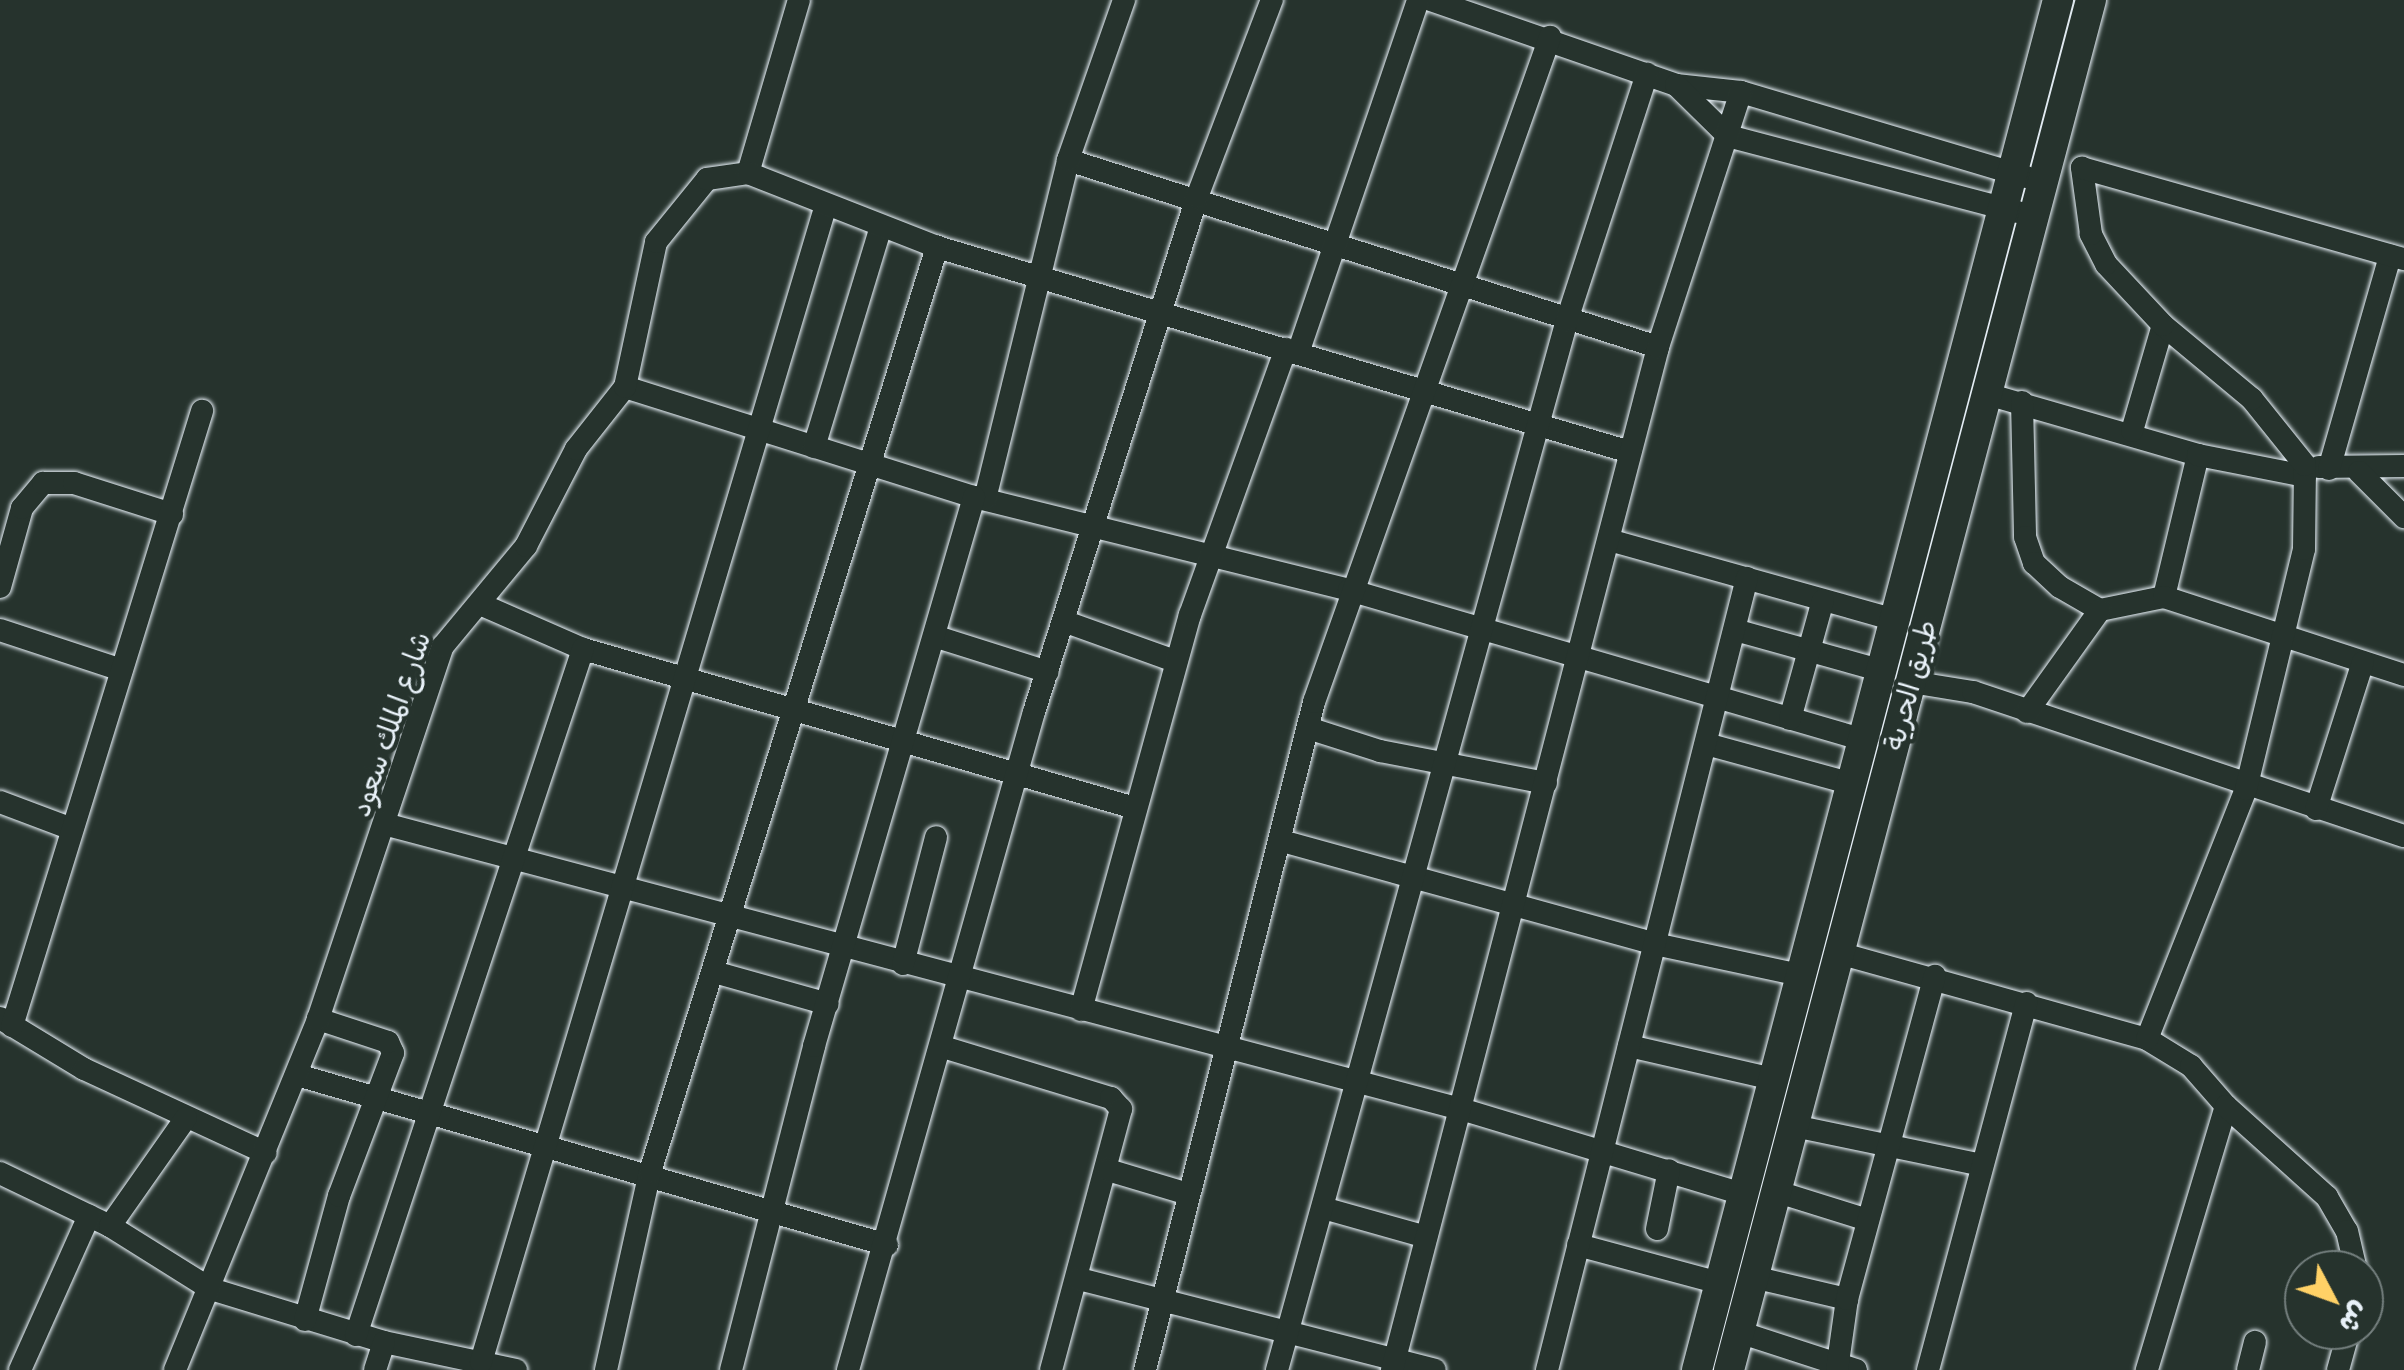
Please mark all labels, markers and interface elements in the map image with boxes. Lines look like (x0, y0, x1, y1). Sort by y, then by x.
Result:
street label: طريق الحرية (1876, 616, 1944, 754)
street label: شارع الملك سعود (343, 627, 437, 821)
north arrow (2284, 1250, 2384, 1350)
text: ش (2331, 1294, 2380, 1342)

